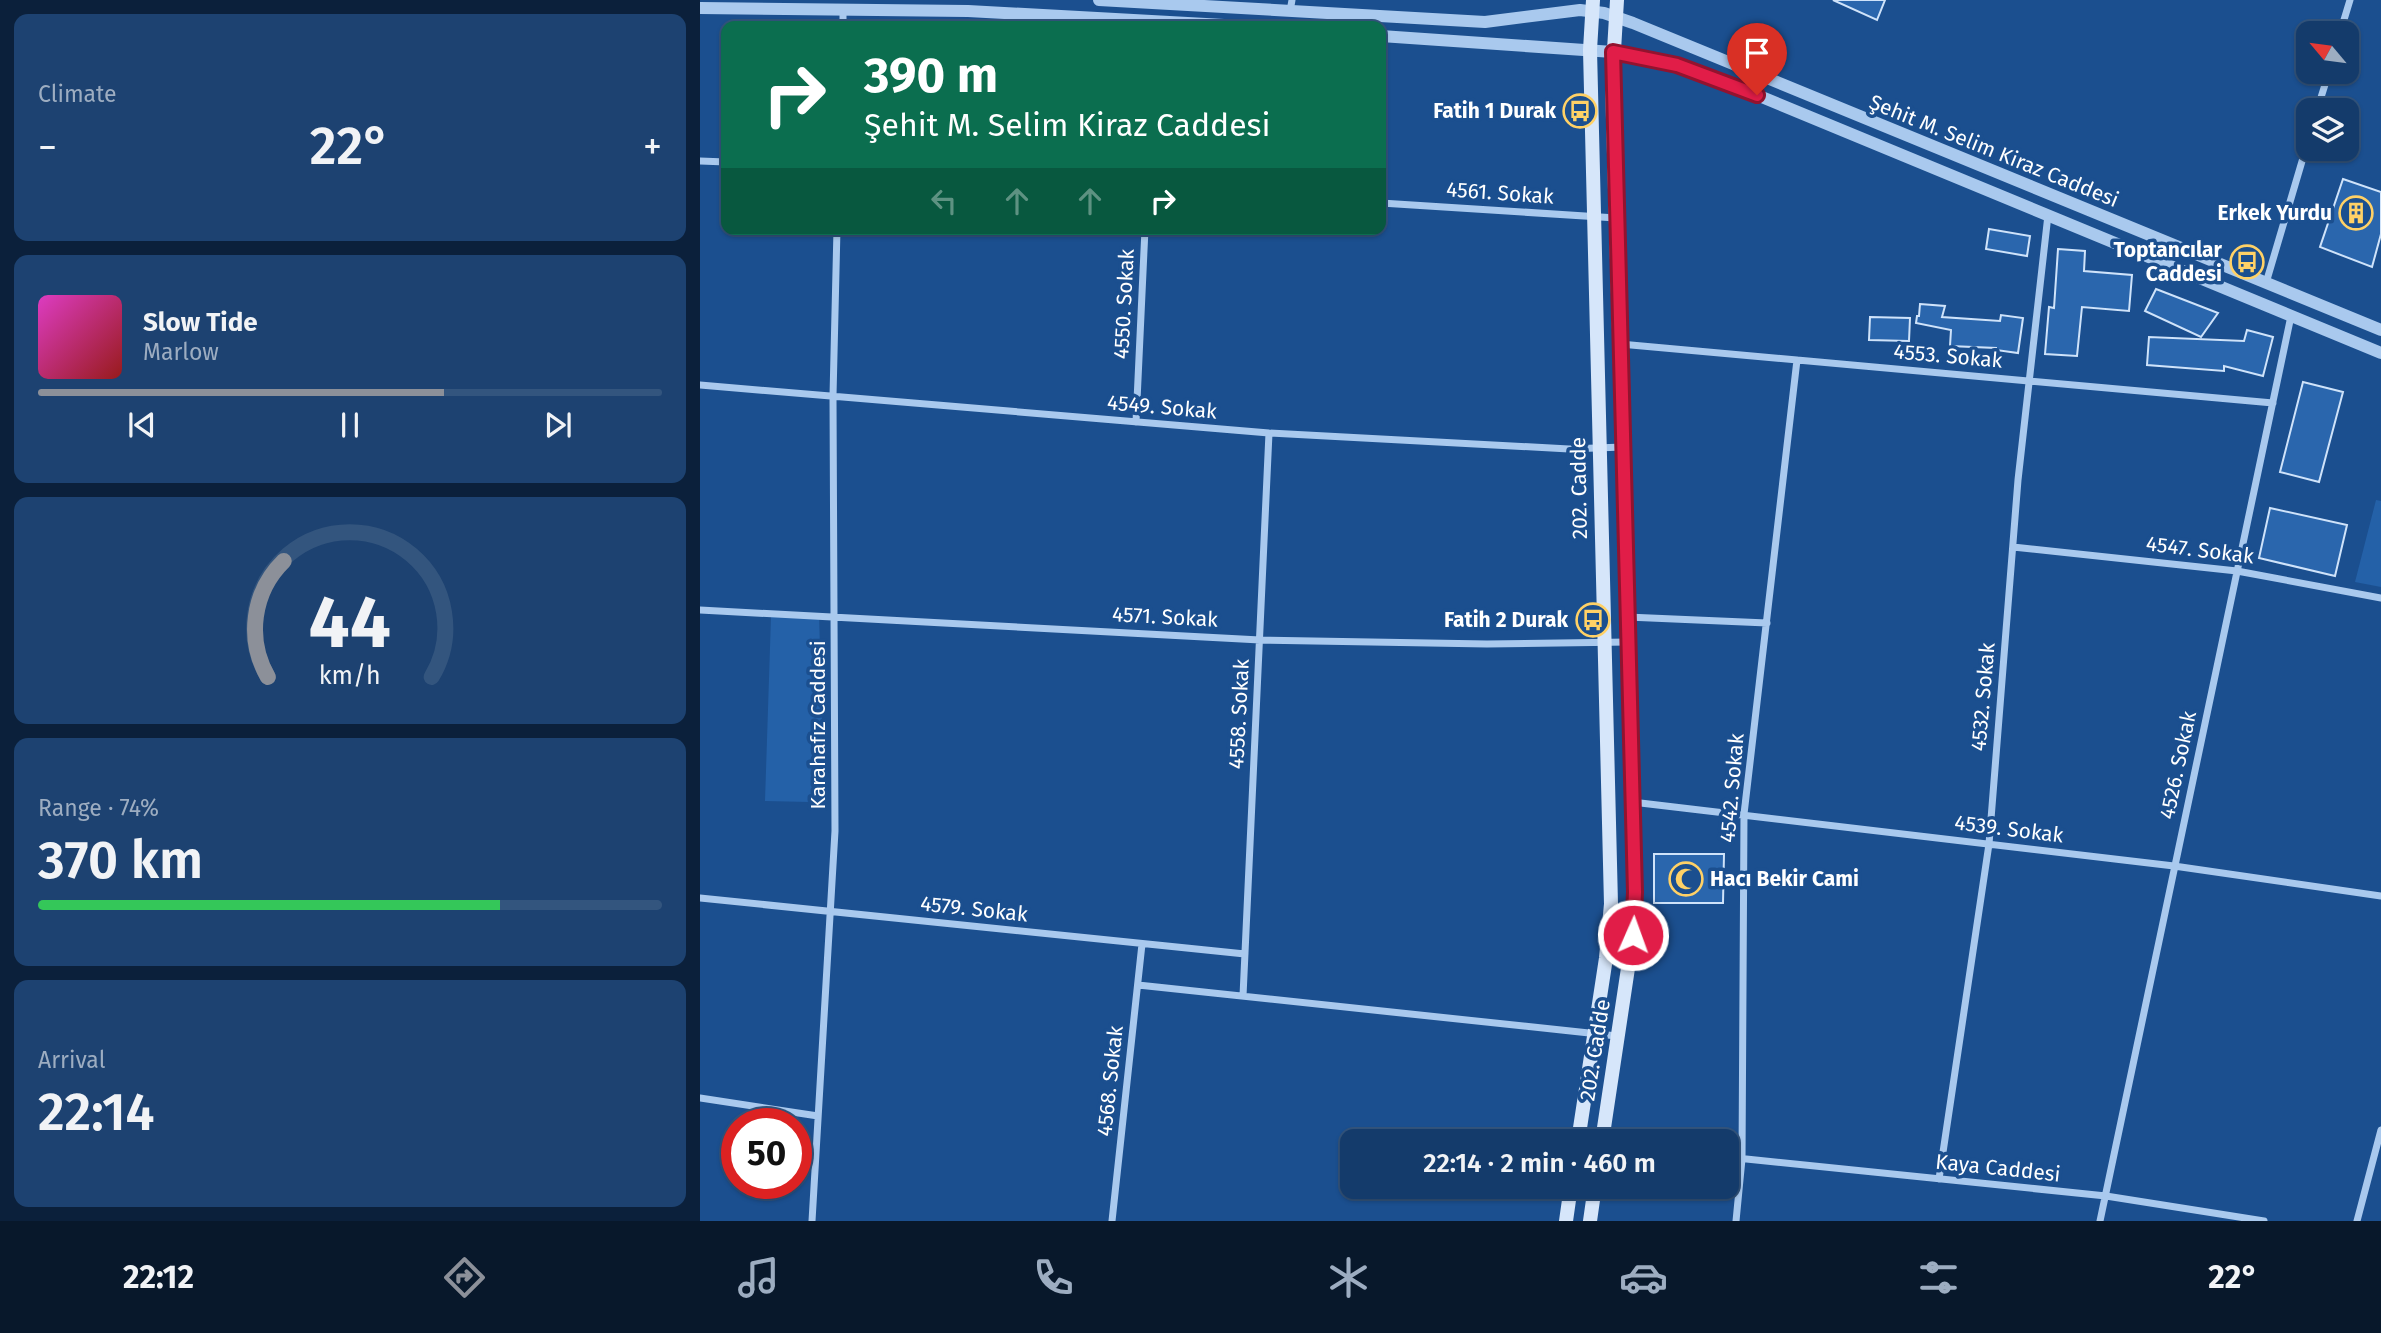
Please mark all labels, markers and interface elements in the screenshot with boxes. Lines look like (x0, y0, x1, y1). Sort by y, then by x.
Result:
north arrow (2296, 21, 2359, 84)
map controls (2296, 21, 2359, 161)
pin (1727, 23, 1787, 95)
icon: arrive (1738, 34, 1776, 72)
text: 390 m (864, 46, 998, 105)
icon: right (749, 49, 840, 140)
text: Climate (38, 80, 117, 108)
street label: Şehit M. Selim Kiraz Caddesi (1865, 89, 2123, 213)
bus stop icon: Fatih 1 Durak (1561, 92, 1599, 130)
place label: Fatih 1 Durak (1433, 98, 1556, 124)
button: layers (2296, 98, 2359, 161)
text: Şehit M. Selim Kiraz Caddesi (864, 106, 1271, 144)
text: 22° (310, 115, 390, 178)
text: − (38, 124, 57, 170)
text: + (643, 124, 662, 170)
street label: 4561. Sokak (1445, 176, 1555, 210)
icon: left (925, 182, 963, 220)
icon: ahead (998, 182, 1036, 220)
icon: ahead (1071, 182, 1109, 220)
icon: right (1144, 182, 1182, 220)
building icon: Erkek Yurdu (2337, 194, 2375, 232)
place label: Erkek Yurdu (2218, 200, 2332, 226)
place label: Toptancılar Caddesi (2113, 237, 2223, 287)
bus stop icon: Toptancılar Caddesi (2228, 243, 2266, 281)
street label: 4550. Sokak (1108, 248, 1140, 360)
text: Slow Tide (143, 307, 258, 338)
text: Marlow (143, 338, 219, 366)
street label: 4553. Sokak (1892, 338, 2004, 374)
street label: 4549. Sokak (1106, 389, 1218, 425)
icon: previous (123, 406, 161, 444)
icon: pause (331, 406, 369, 444)
icon: next (539, 406, 577, 444)
street label: 202. Cadde (1565, 437, 1593, 539)
street label: 4547. Sokak (2145, 530, 2256, 570)
text: 44 (309, 579, 391, 666)
street label: 4571. Sokak (1111, 601, 1219, 633)
bus stop icon: Fatih 2 Durak (1574, 601, 1612, 639)
place label: Fatih 2 Durak (1444, 607, 1568, 633)
street label: Karahafız Caddesi (805, 640, 831, 810)
street label: 4532. Sokak (1965, 641, 2001, 752)
street label: 4558. Sokak (1223, 658, 1255, 770)
text: km/h (319, 660, 381, 690)
street label: 4526. Sokak (2154, 708, 2202, 821)
street label: 4542. Sokak (1714, 732, 1750, 844)
text: Range · 74% (38, 794, 159, 822)
street label: 4539. Sokak (1953, 809, 2065, 849)
text: 370 km (38, 829, 203, 892)
mosque icon: Hacı Bekir Cami (1667, 860, 1705, 898)
place label: Hacı Bekir Cami (1710, 866, 1859, 892)
street label: 4579. Sokak (919, 890, 1029, 928)
position arrow (1596, 898, 1670, 972)
street label: 202. Cadde (1574, 997, 1616, 1103)
street label: 4568. Sokak (1091, 1024, 1129, 1138)
text: Arrival (38, 1046, 105, 1074)
text: 22:14 (38, 1081, 155, 1144)
speed limit sign: 50 (721, 1108, 812, 1199)
text: 22:14 · 2 min · 460 m (1423, 1148, 1656, 1179)
street label: Kaya Caddesi (1934, 1149, 2062, 1187)
icon: directions (440, 1253, 489, 1302)
icon: music (734, 1253, 783, 1302)
icon: phone (1029, 1253, 1078, 1302)
icon: climate (1324, 1253, 1373, 1302)
icon: car (1619, 1253, 1668, 1302)
icon: filters (1914, 1253, 1963, 1302)
text: 22:12 (123, 1258, 194, 1296)
text: 22° (2208, 1258, 2258, 1296)

